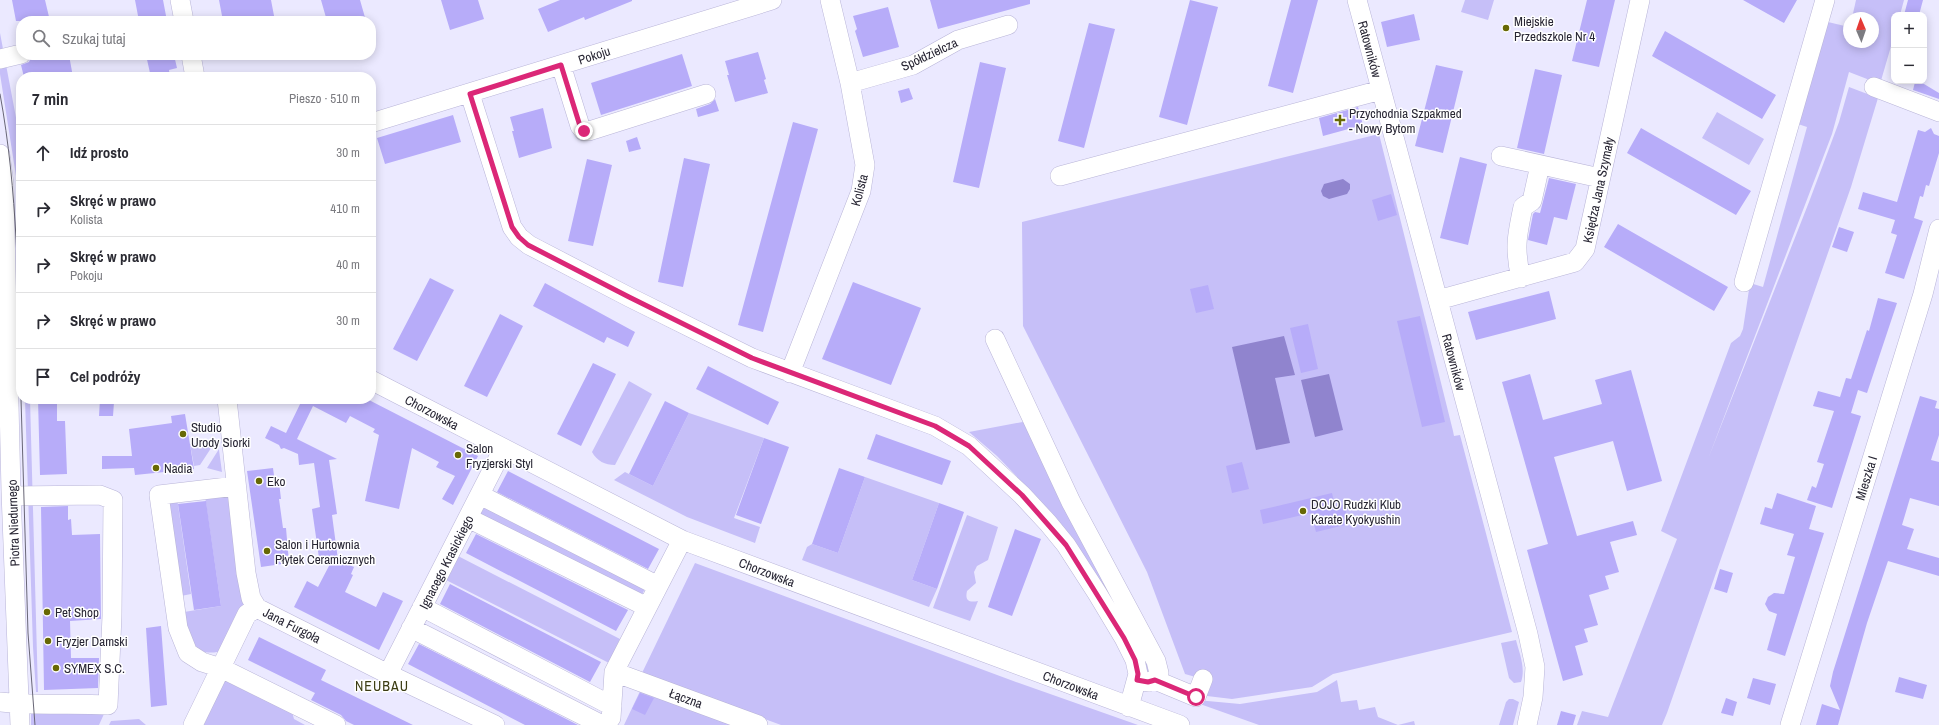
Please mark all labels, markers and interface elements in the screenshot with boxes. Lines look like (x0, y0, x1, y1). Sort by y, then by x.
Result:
north arrow (1843, 12, 1879, 48)
map controls (1891, 12, 1927, 84)
button: + (1891, 12, 1927, 48)
place label: Miejskie Przedszkole Nr 4 (1514, 13, 1595, 45)
search box (16, 16, 376, 60)
street label: Ratowników (1354, 19, 1385, 80)
marker: Miejskie Przedszkole Nr 4 (1501, 23, 1511, 33)
icon: search (30, 27, 52, 49)
text: Szukaj tutaj (62, 28, 126, 49)
street label: Spółdzielcza (898, 34, 960, 75)
street label: Pokoju (576, 42, 612, 69)
button: − (1891, 48, 1927, 84)
text: 7 min (32, 87, 68, 110)
text: Pieszo · 510 m (289, 90, 360, 107)
place label: Przychodnia Szpakmed - Nowy Bytom (1349, 105, 1462, 137)
marker: Przychodnia Szpakmed - Nowy Bytom (1334, 114, 1346, 126)
route end (575, 122, 593, 140)
street label: Księdza Jana Szymały (1579, 135, 1618, 245)
icon: ahead (32, 142, 54, 164)
text: Idź prosto (70, 142, 129, 163)
text: 30 m (336, 144, 360, 161)
street label: Kolista (847, 172, 872, 208)
text: Skręć w prawo (70, 190, 156, 211)
icon: right (32, 198, 54, 220)
text: 410 m (330, 200, 360, 217)
text: Kolista (70, 211, 103, 228)
text: Skręć w prawo (70, 246, 156, 267)
icon: right (32, 254, 54, 276)
text: 40 m (336, 256, 360, 273)
text: Pokoju (70, 267, 103, 284)
icon: right (32, 310, 54, 332)
text: Skręć w prawo (70, 310, 156, 331)
text: 30 m (336, 312, 360, 329)
street label: Ratowników (1438, 332, 1469, 393)
icon: arrive (32, 366, 54, 388)
text: Cel podróży (70, 366, 140, 387)
street label: Chorzowska (402, 391, 462, 434)
place label: Studio Urody Siorki (191, 419, 250, 451)
marker: Studio Urody Siorki (178, 429, 188, 439)
place label: Salon Fryzjerski Styl (466, 440, 533, 472)
marker: Salon Fryzjerski Styl (453, 450, 463, 460)
street label: Mieszka I (1852, 454, 1881, 502)
place label: Nadia (164, 460, 193, 477)
marker: Nadia (151, 463, 161, 473)
place label: Eko (267, 473, 285, 490)
marker: Eko (254, 476, 264, 486)
street label: Piotra Niedurnego (3, 479, 24, 567)
place label: DOJO Rudzki Klub Karate Kyokyushin (1311, 496, 1401, 528)
marker: DOJO Rudzki Klub Karate Kyokyushin (1298, 506, 1308, 516)
street label: Ignacego Krasickiego (415, 512, 477, 612)
place label: Salon i Hurtownia Płytek Ceramicznych (275, 536, 375, 568)
marker: Salon i Hurtownia Płytek Ceramicznych (262, 546, 272, 556)
street label: Chorzowska (736, 554, 797, 591)
place label: Pet Shop (55, 604, 99, 621)
street label: Jana Furgoła (260, 604, 323, 647)
marker: Pet Shop (42, 607, 52, 617)
place label: Fryzjer Damski (56, 633, 128, 650)
marker: Fryzjer Damski (43, 636, 53, 646)
place label: SYMEX S.C. (64, 660, 125, 677)
marker: SYMEX S.C. (51, 663, 61, 673)
street label: Chorzowska (1040, 667, 1101, 704)
district label: NEUBAU (355, 677, 409, 695)
street label: Łączna (667, 685, 705, 712)
route start (1187, 688, 1205, 706)

